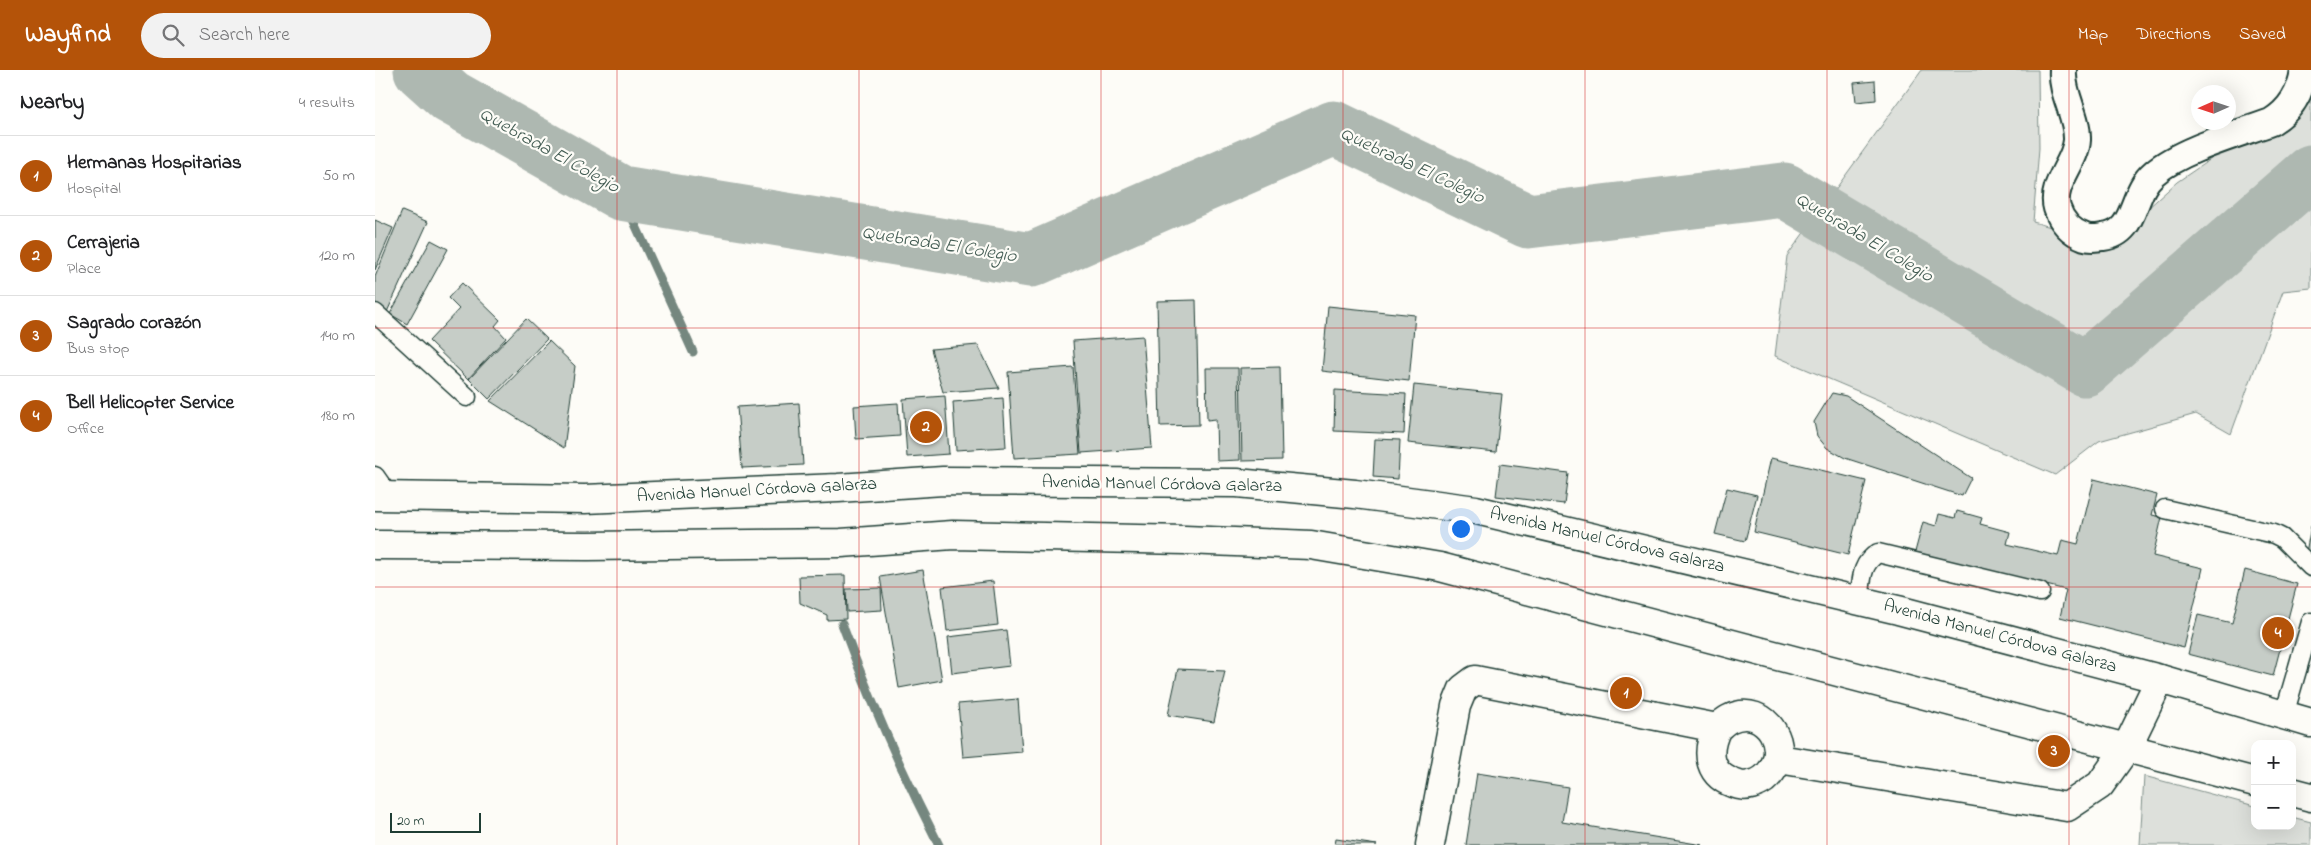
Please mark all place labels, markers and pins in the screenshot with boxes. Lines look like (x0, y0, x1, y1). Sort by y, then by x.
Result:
pin: 2 (910, 408, 942, 446)
pin: 4 (2262, 614, 2294, 652)
pin: 1 (1610, 674, 1642, 712)
pin: 3 (2038, 732, 2070, 770)

